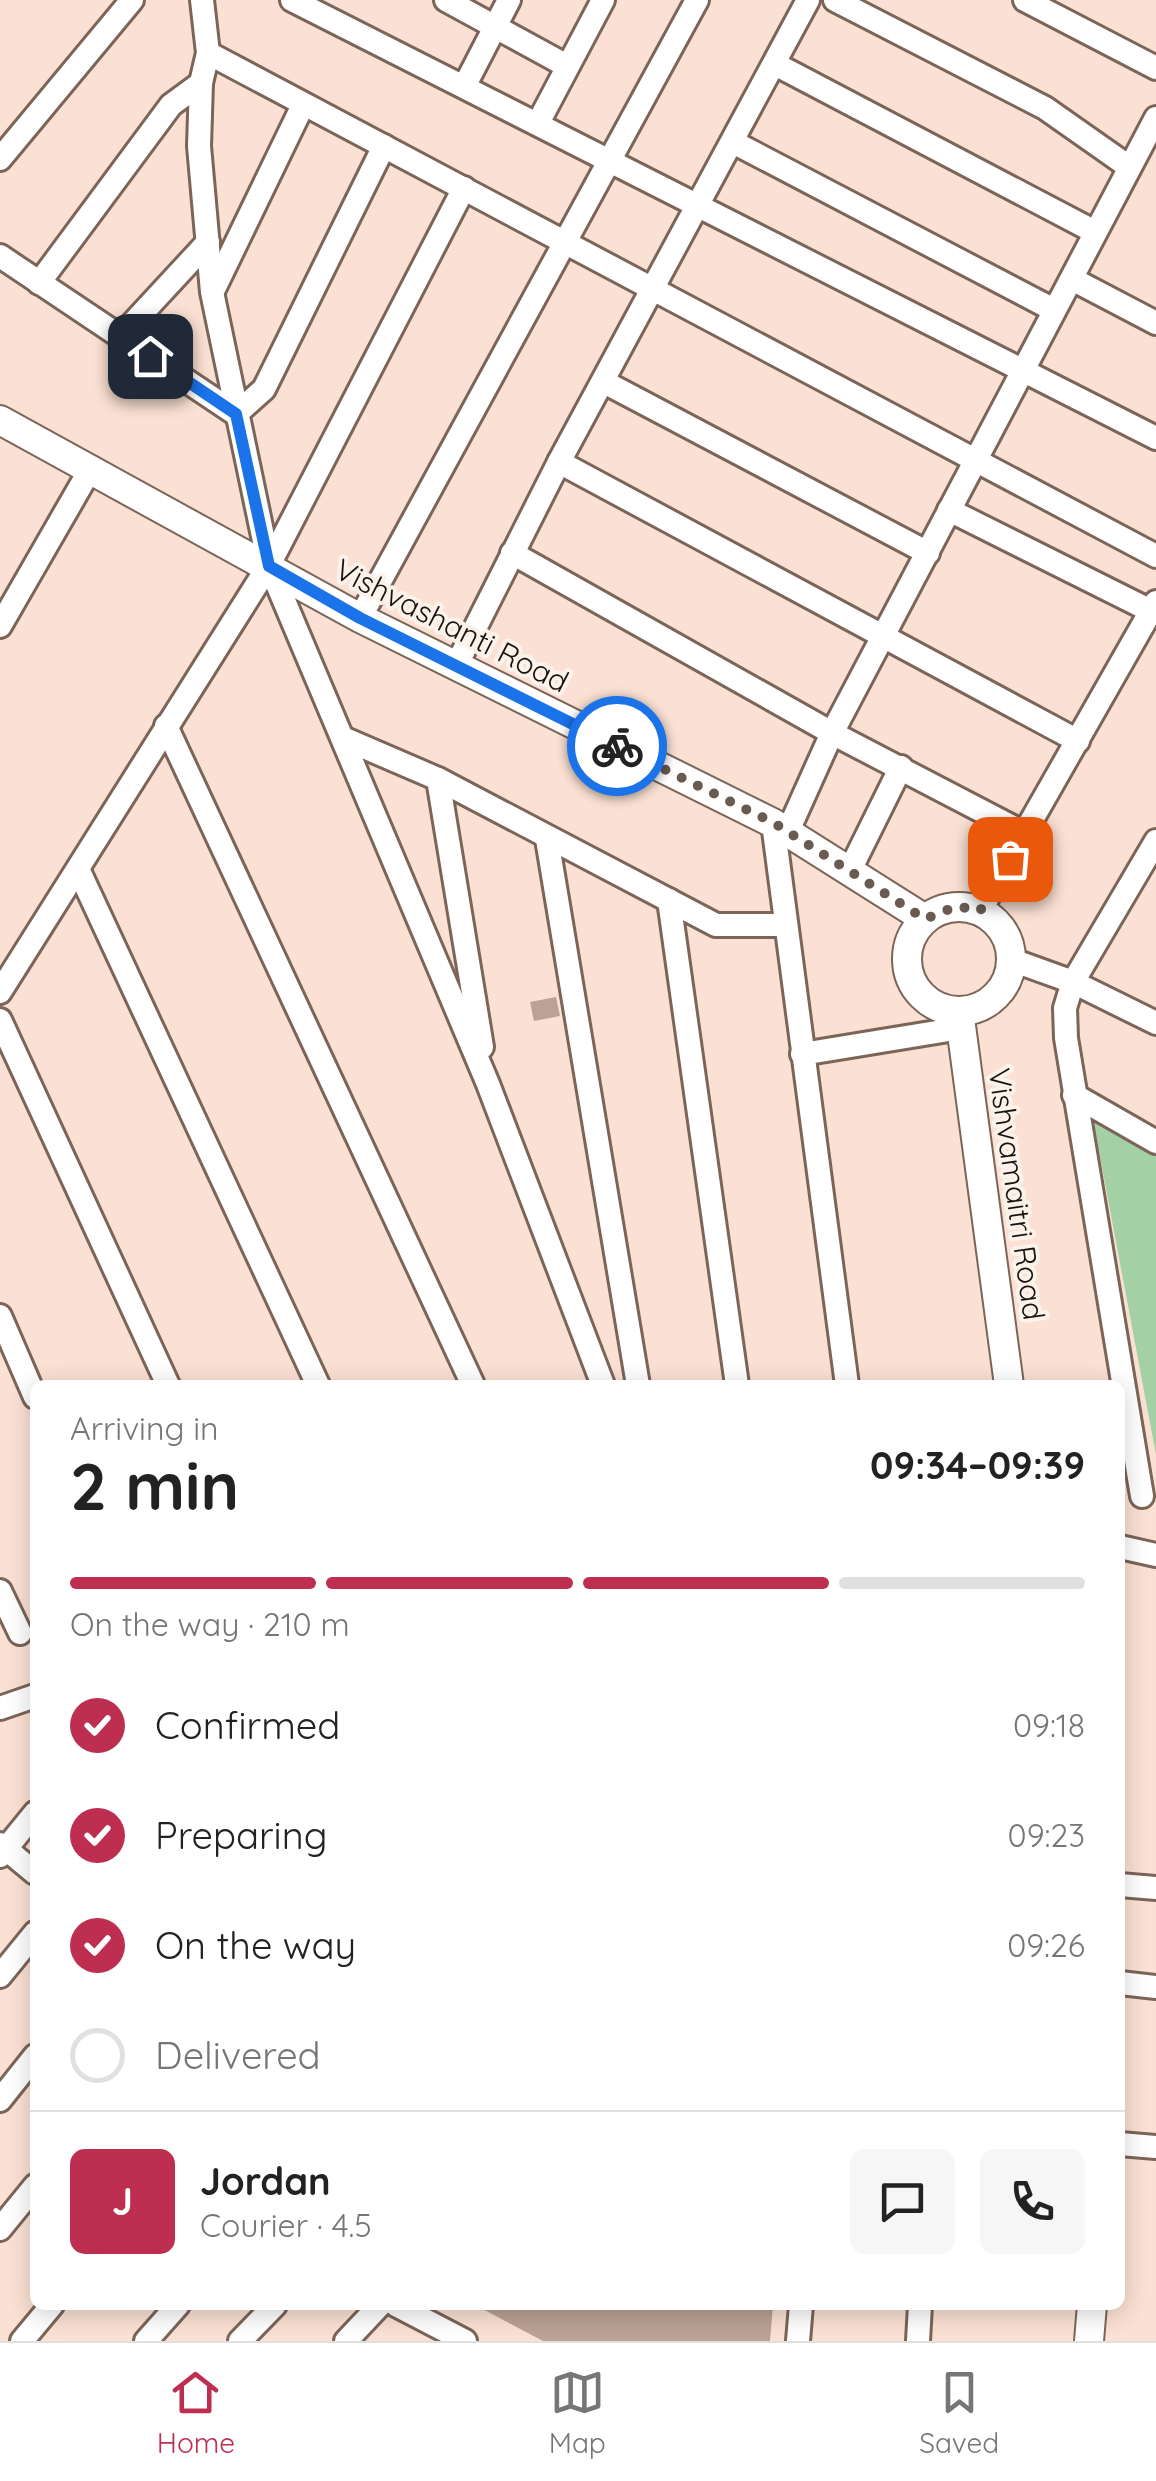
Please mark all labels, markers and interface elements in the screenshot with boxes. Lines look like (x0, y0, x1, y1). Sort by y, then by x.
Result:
pin (108, 314, 193, 399)
icon: home (123, 329, 178, 384)
street label: Vishvashanti Road (329, 550, 575, 700)
courier (567, 696, 667, 796)
icon: bike (590, 719, 645, 774)
pin (968, 817, 1053, 902)
icon: bag (983, 832, 1038, 887)
street label: Vishvamaitri Road (981, 1066, 1053, 1322)
text: Arriving in (70, 1408, 219, 1448)
text: 09:34–09:39 (870, 1441, 1085, 1489)
text: 2 min (70, 1445, 239, 1526)
text: On the way · 210 m (70, 1604, 350, 1644)
icon: check (70, 1698, 125, 1753)
text: Confirmed (155, 1701, 340, 1749)
text: 09:18 (1013, 1705, 1085, 1745)
icon: check (70, 1808, 125, 1863)
text: Preparing (155, 1811, 327, 1859)
text: 09:23 (1008, 1815, 1085, 1855)
icon: check (70, 1918, 125, 1973)
text: On the way (155, 1921, 356, 1969)
text: 09:26 (1007, 1925, 1085, 1965)
text: Delivered (155, 2031, 321, 2079)
button: chat (850, 2149, 955, 2254)
button: phone (980, 2149, 1085, 2254)
text: Jordan (200, 2157, 331, 2205)
text: J (112, 2177, 133, 2225)
text: Courier · 4.5 (200, 2205, 372, 2245)
tab: Home (157, 2365, 235, 2460)
tab: Map (549, 2365, 606, 2460)
tab: Saved (919, 2365, 999, 2460)

